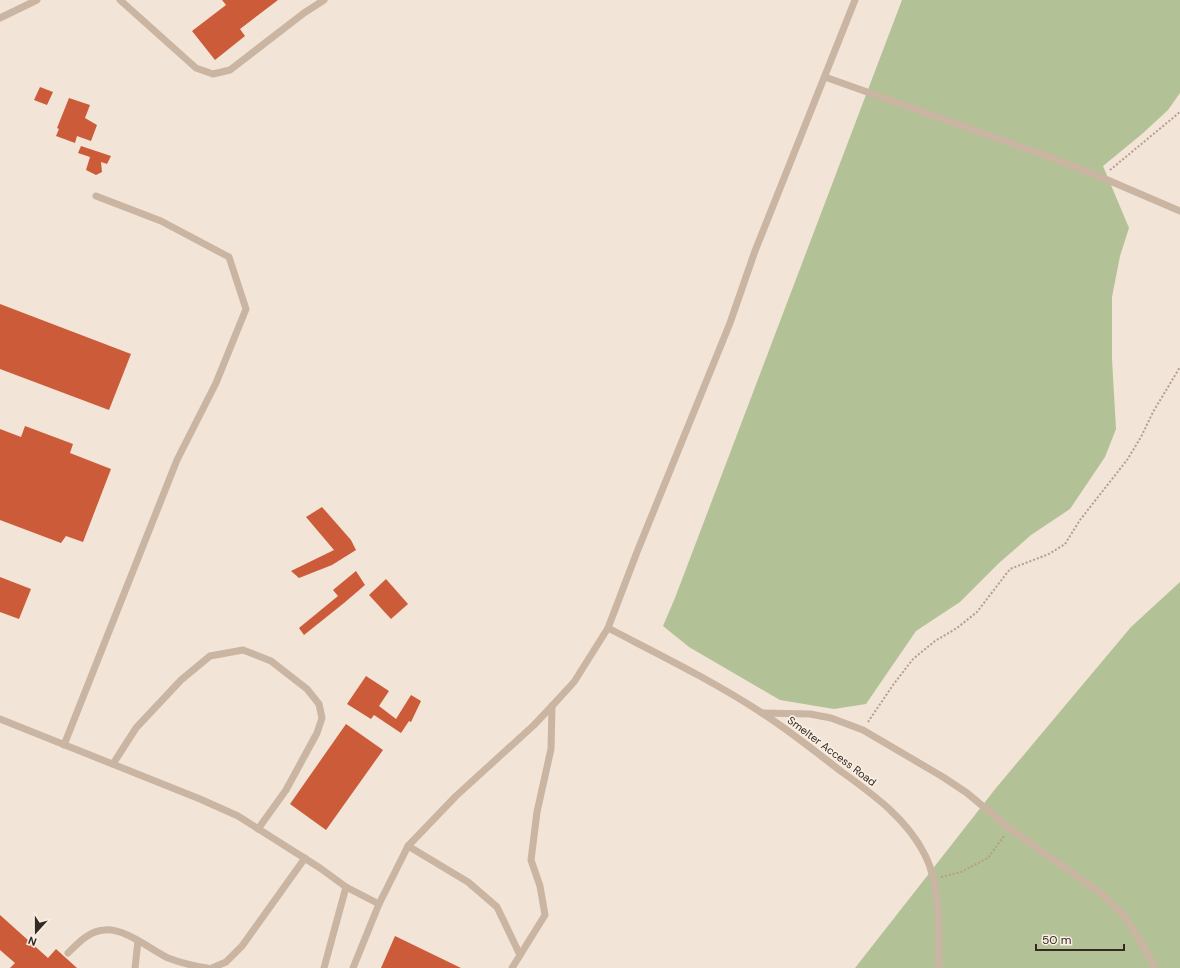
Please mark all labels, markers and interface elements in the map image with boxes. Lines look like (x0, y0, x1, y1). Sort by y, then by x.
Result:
street label: Smelter Access Road (785, 713, 879, 789)
north arrow (16, 912, 56, 952)
scale bar (1036, 926, 1124, 952)
text: 50 m (1042, 932, 1071, 948)
text: N (26, 933, 39, 949)

